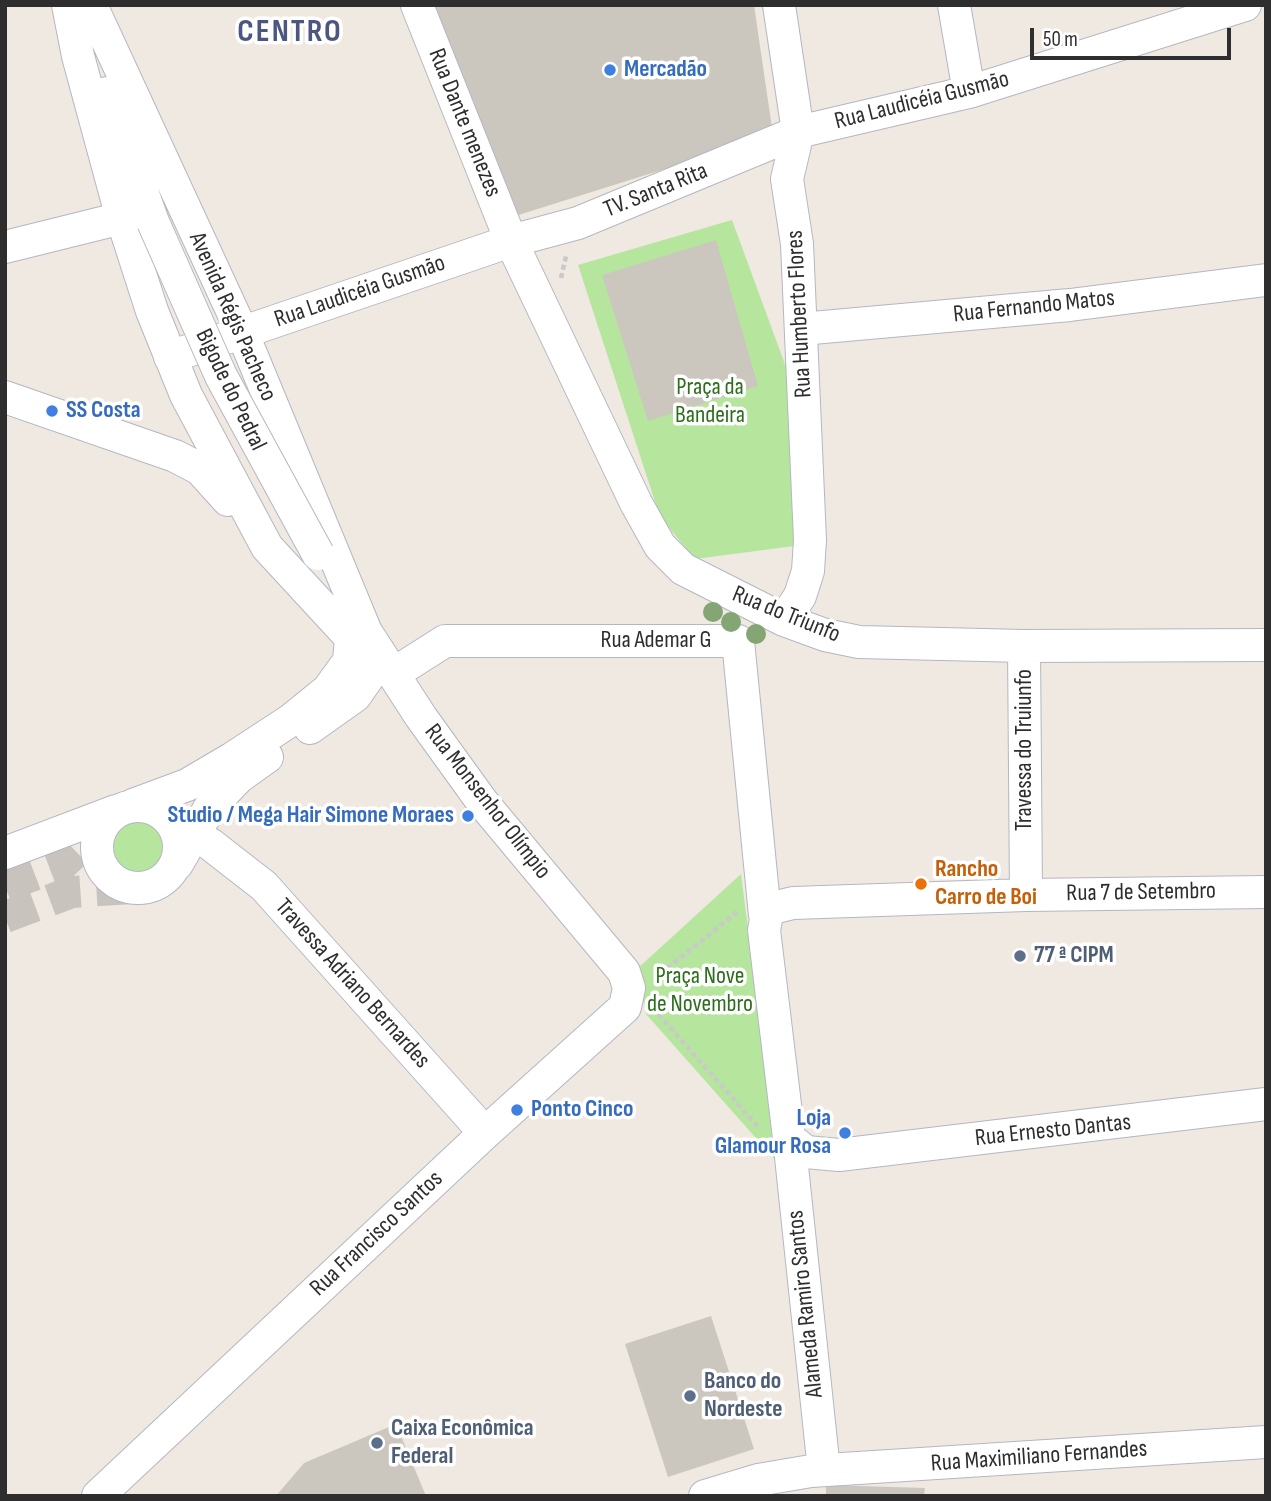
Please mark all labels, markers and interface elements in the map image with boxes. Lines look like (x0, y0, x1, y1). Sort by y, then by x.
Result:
district label: CENTRO (238, 14, 342, 52)
scale bar (1033, 14, 1234, 58)
text: 50 m (1043, 27, 1078, 52)
street label: Rua Dante menezes (421, 45, 507, 201)
place label: Mercadão (624, 56, 707, 84)
marker: Mercadão (602, 62, 618, 78)
street label: Rua Laudicéia Gusmão (832, 65, 1012, 137)
street label: TV. Santa Rita (600, 157, 712, 225)
street label: Avenida Régis Pacheco (182, 228, 282, 406)
street label: Rua Humberto Flores (781, 229, 819, 399)
street label: Rua Laudicéia Gusmão (271, 249, 449, 335)
street label: Rua Fernando Matos (952, 284, 1116, 330)
street label: Bigode do Pedral (188, 324, 272, 456)
park label: Praça da Bandeira (675, 374, 745, 430)
place label: SS Costa (66, 397, 141, 425)
marker: SS Costa (44, 403, 60, 419)
street label: Rua do Triunfo (728, 580, 844, 650)
street label: Rua Ademar G (600, 627, 712, 655)
street label: Travessa do Truiunfo (1011, 669, 1039, 831)
street label: Rua Monsenhor Olímpio (418, 719, 556, 885)
place label: Studio / Mega Hair Simone Moraes (167, 802, 454, 830)
marker: Studio / Mega Hair Simone Moraes (460, 808, 476, 824)
place label: Rancho Carro de Boi (935, 856, 1037, 912)
marker: Rancho Carro de Boi (913, 876, 929, 892)
street label: Rua 7 de Setembro (1066, 877, 1216, 909)
street label: Travessa Adriano Bernardes (268, 893, 436, 1075)
place label: 77 ª CIPM (1034, 942, 1114, 970)
marker: 77 ª CIPM (1012, 948, 1028, 964)
park label: Praça Nove de Novembro (647, 963, 753, 1019)
place label: Ponto Cinco (531, 1096, 634, 1124)
marker: Ponto Cinco (509, 1102, 525, 1118)
place label: Loja Glamour Rosa (715, 1105, 831, 1161)
street label: Rua Ernesto Dantas (974, 1108, 1132, 1154)
marker: Loja Glamour Rosa (837, 1125, 853, 1141)
street label: Rua Francisco Santos (305, 1165, 449, 1303)
street label: Alameda Ramiro Santos (782, 1209, 830, 1399)
place label: Banco do Nordeste (704, 1368, 782, 1424)
marker: Banco do Nordeste (682, 1388, 698, 1404)
place label: Caixa Econômica Federal (391, 1415, 534, 1471)
marker: Caixa Econômica Federal (369, 1435, 385, 1451)
street label: Rua Maximiliano Fernandes (930, 1435, 1148, 1479)

